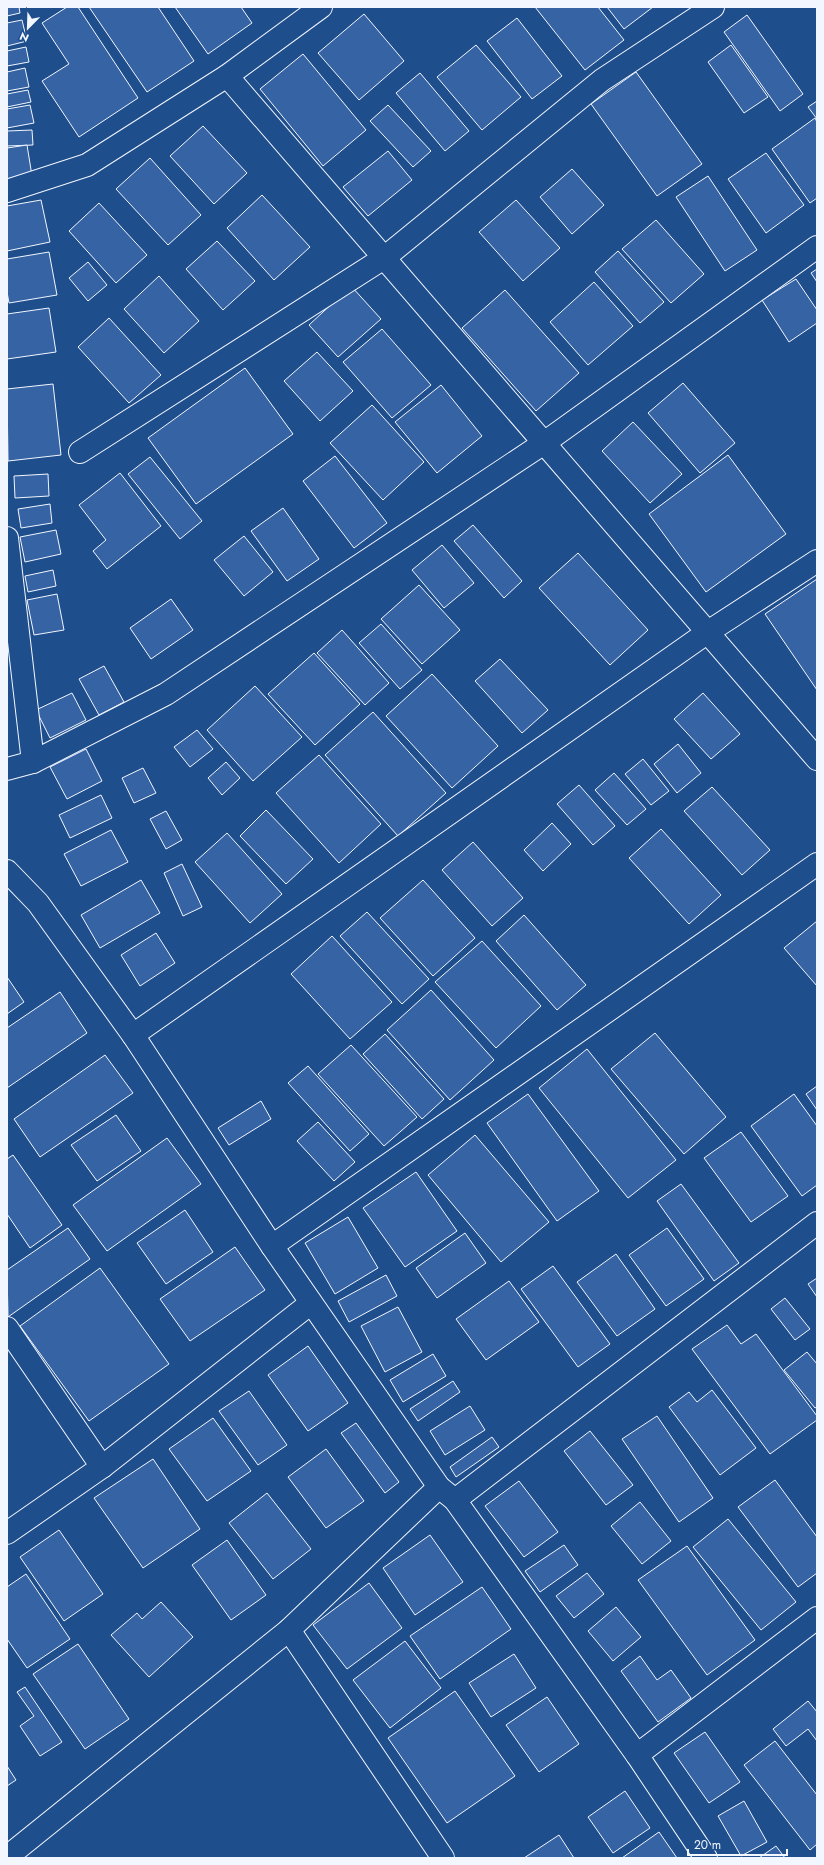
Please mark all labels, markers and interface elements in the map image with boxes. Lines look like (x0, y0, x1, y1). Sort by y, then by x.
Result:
north arrow (8, 8, 48, 48)
text: N (17, 28, 31, 46)
scale bar (688, 1831, 787, 1857)
text: 20 m (694, 1836, 721, 1854)

